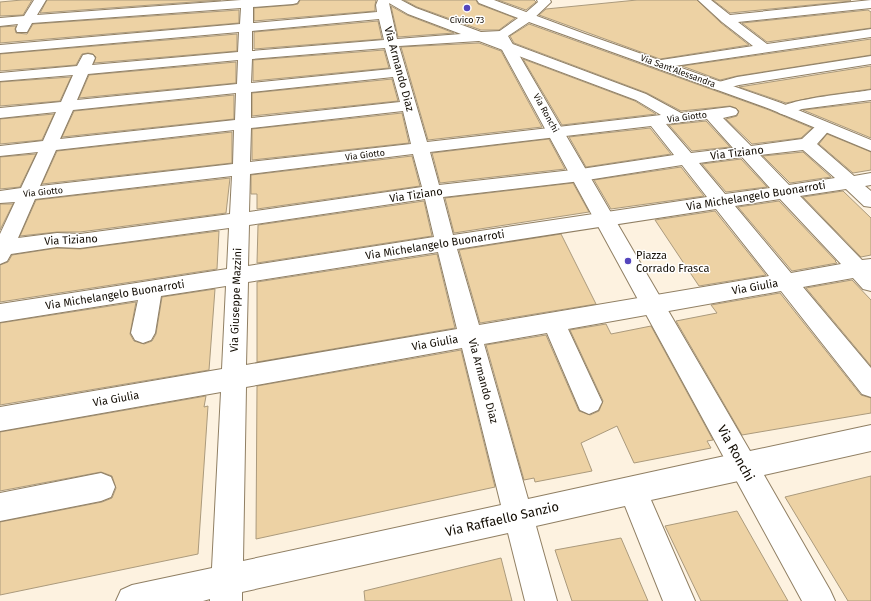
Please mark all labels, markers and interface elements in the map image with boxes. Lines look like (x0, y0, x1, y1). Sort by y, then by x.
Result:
marker: Civico 73 (462, 3, 472, 13)
place label: Civico 73 (450, 15, 484, 25)
street label: Via Armando Diaz (381, 25, 417, 113)
street label: Via Sant'Alessandra (639, 53, 717, 89)
street label: Via Ronchi (531, 92, 561, 134)
street label: Via Giotto (667, 110, 707, 124)
street label: Via Tiziano (710, 143, 764, 163)
street label: Via Giotto (345, 148, 385, 162)
street label: Via Michelangelo Buonarroti (685, 179, 827, 213)
street label: Via Giotto (23, 185, 63, 199)
street label: Via Tiziano (389, 185, 443, 205)
street label: Via Michelangelo Buonarroti (364, 228, 506, 262)
street label: Via Tiziano (44, 232, 98, 248)
street label: Via Giuseppe Mazzini (228, 248, 244, 352)
place label: Piazza Corrado Frasca (636, 249, 709, 275)
marker: Piazza Corrado Frasca (623, 256, 633, 266)
street label: Via Giulia (731, 277, 779, 297)
street label: Via Michelangelo Buonarroti (44, 278, 186, 312)
street label: Via Giulia (411, 333, 459, 353)
street label: Via Armando Diaz (465, 337, 501, 425)
street label: Via Giulia (92, 389, 140, 409)
street label: Via Ronchi (714, 422, 758, 484)
street label: Via Raffaello Sanzio (444, 499, 560, 539)

